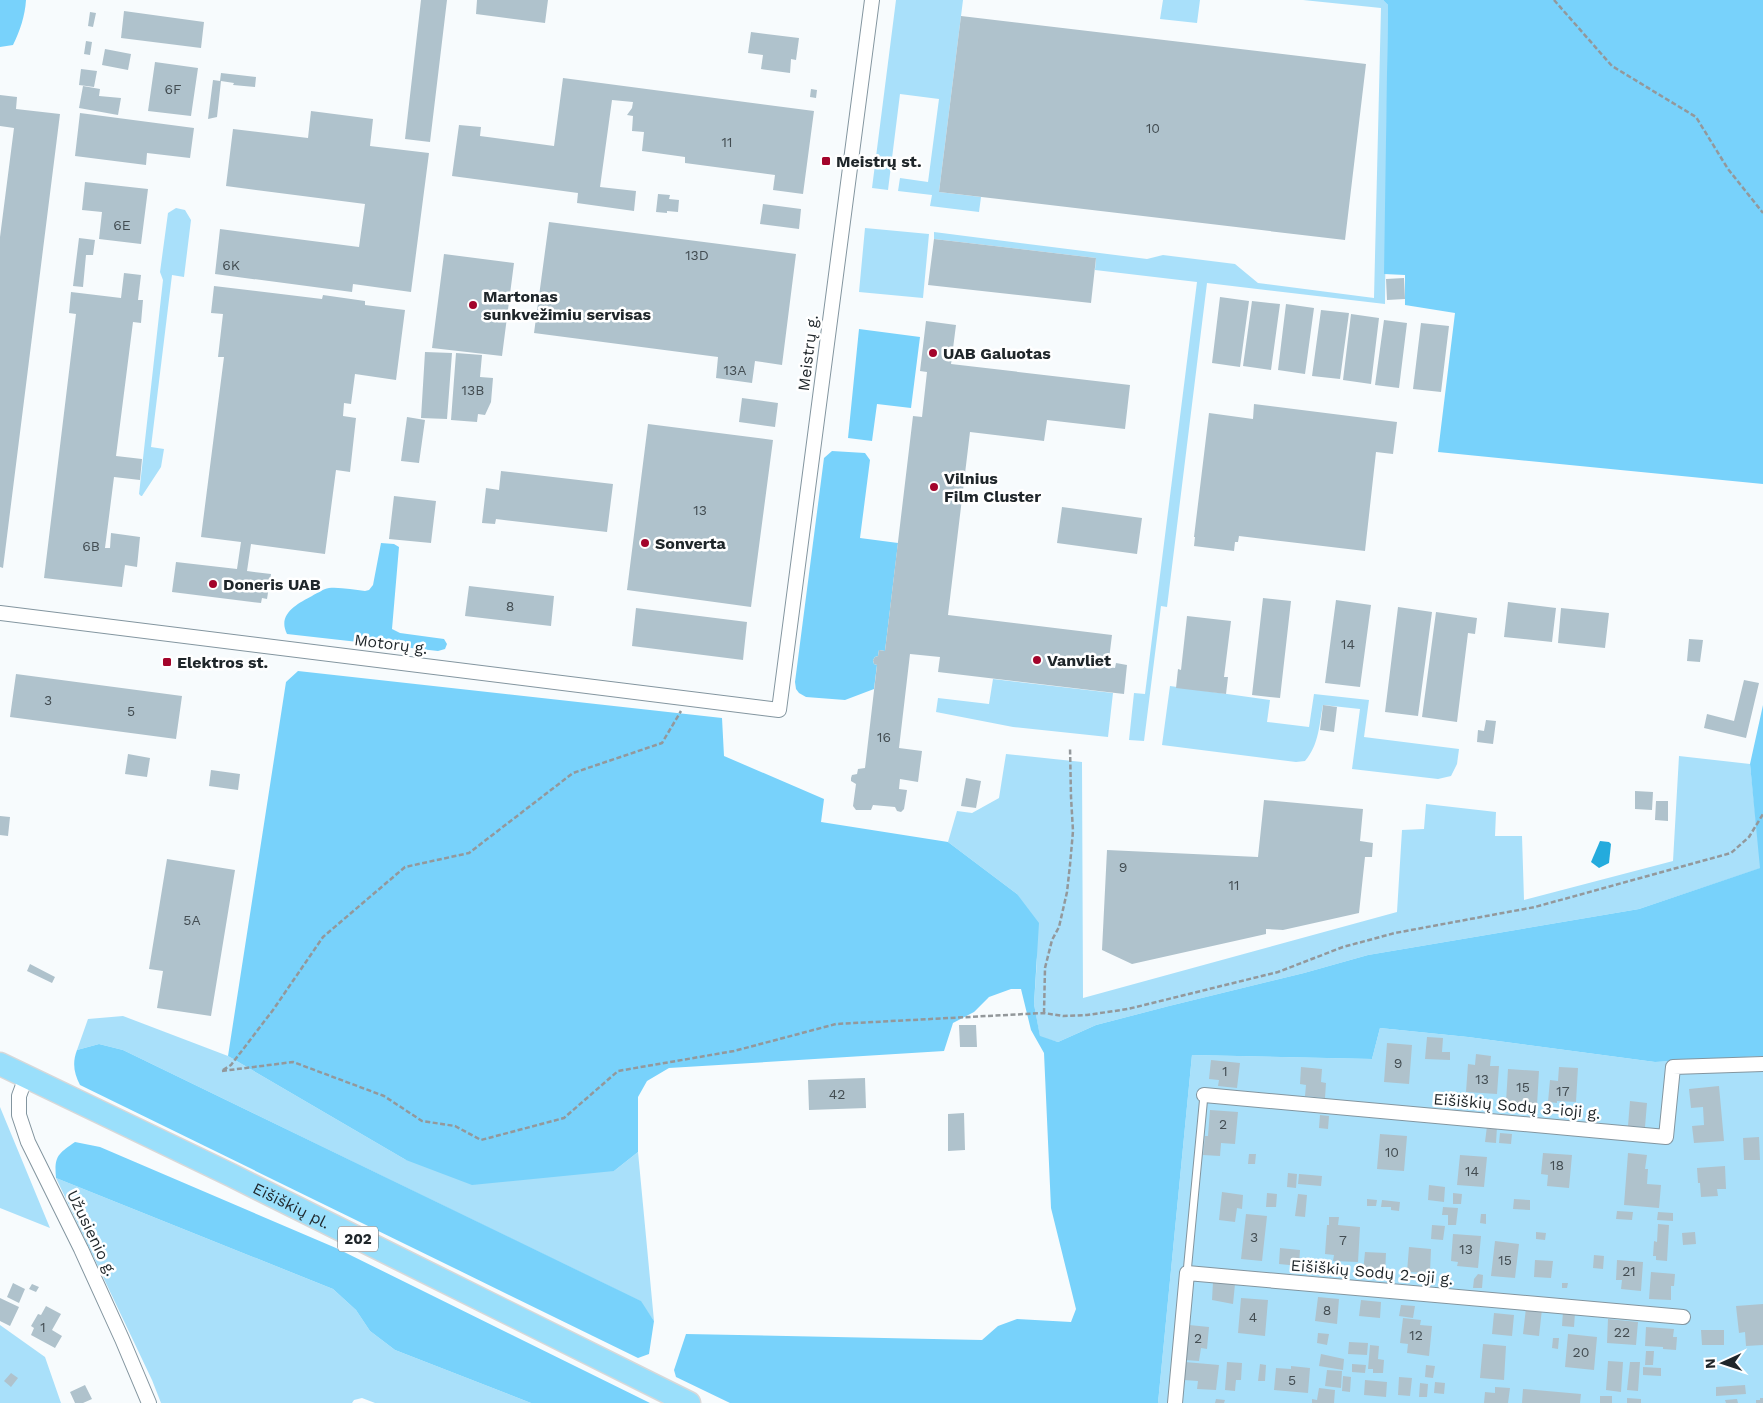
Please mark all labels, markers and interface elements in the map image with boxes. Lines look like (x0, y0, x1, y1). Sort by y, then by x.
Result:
house number: 6F (164, 81, 182, 97)
house number: 10 (1146, 120, 1160, 136)
house number: 11 (722, 134, 732, 150)
place label: Meistrų st. (836, 152, 922, 171)
marker: Meistrų st. (820, 155, 832, 167)
house number: 6E (113, 217, 131, 233)
house number: 13D (685, 247, 709, 263)
house number: 6K (222, 257, 240, 273)
place label: Martonas sunkvežimiu servisas (483, 287, 652, 324)
marker: Martonas sunkvežimiu servisas (467, 299, 479, 311)
street label: Meistrų g. (794, 314, 822, 392)
place label: UAB Galuotas (943, 344, 1051, 363)
marker: UAB Galuotas (927, 347, 939, 359)
house number: 13A (724, 362, 746, 378)
house number: 13B (462, 382, 484, 398)
place label: Vilnius Film Cluster (944, 469, 1041, 506)
marker: Vilnius Film Cluster (928, 481, 940, 493)
house number: 13 (693, 502, 707, 518)
place label: Sonverta (655, 534, 727, 553)
marker: Sonverta (639, 537, 651, 549)
house number: 6B (82, 538, 100, 554)
place label: Doneris UAB (223, 575, 321, 594)
marker: Doneris UAB (207, 578, 219, 590)
house number: 8 (506, 598, 514, 614)
street label: Motorų g. (353, 630, 429, 658)
house number: 14 (1341, 636, 1355, 652)
place label: Vanvliet (1047, 651, 1111, 670)
place label: Elektros st. (177, 653, 268, 672)
marker: Vanvliet (1031, 654, 1043, 666)
marker: Elektros st. (161, 656, 173, 668)
house number: 3 (44, 692, 52, 708)
house number: 5 (127, 703, 135, 719)
house number: 16 (877, 729, 891, 745)
house number: 9 (1119, 859, 1127, 875)
house number: 11 (1229, 877, 1239, 893)
house number: 5A (183, 912, 201, 928)
house number: 9 (1394, 1055, 1402, 1071)
house number: 1 (1222, 1063, 1228, 1079)
house number: 13 (1475, 1071, 1489, 1087)
house number: 15 (1516, 1079, 1530, 1095)
house number: 17 (1556, 1083, 1570, 1099)
house number: 42 (829, 1086, 845, 1102)
street label: Eišiškių Sodų 3-ioji g. (1433, 1089, 1601, 1123)
house number: 2 (1219, 1116, 1227, 1132)
house number: 10 (1385, 1144, 1399, 1160)
house number: 18 (1550, 1157, 1564, 1173)
house number: 14 (1465, 1163, 1479, 1179)
street label: Eišiškių pl. (250, 1178, 333, 1232)
street label: Užusienio g. (63, 1187, 121, 1279)
road number: 202 (338, 1226, 378, 1252)
house number: 3 (1250, 1229, 1258, 1245)
house number: 7 (1339, 1232, 1347, 1248)
house number: 13 (1459, 1241, 1473, 1257)
house number: 15 (1498, 1252, 1512, 1268)
street label: Eišiškių Sodų 2-oji g. (1290, 1255, 1454, 1289)
house number: 21 (1622, 1263, 1636, 1279)
house number: 8 (1323, 1302, 1331, 1318)
house number: 4 (1249, 1309, 1257, 1325)
house number: 1 (40, 1319, 46, 1335)
house number: 22 (1614, 1324, 1630, 1340)
house number: 12 (1409, 1327, 1423, 1343)
house number: 2 (1194, 1330, 1202, 1346)
north arrow (1698, 1338, 1748, 1388)
house number: 20 (1573, 1344, 1589, 1360)
text: N (1702, 1358, 1718, 1369)
house number: 5 (1288, 1372, 1296, 1388)

